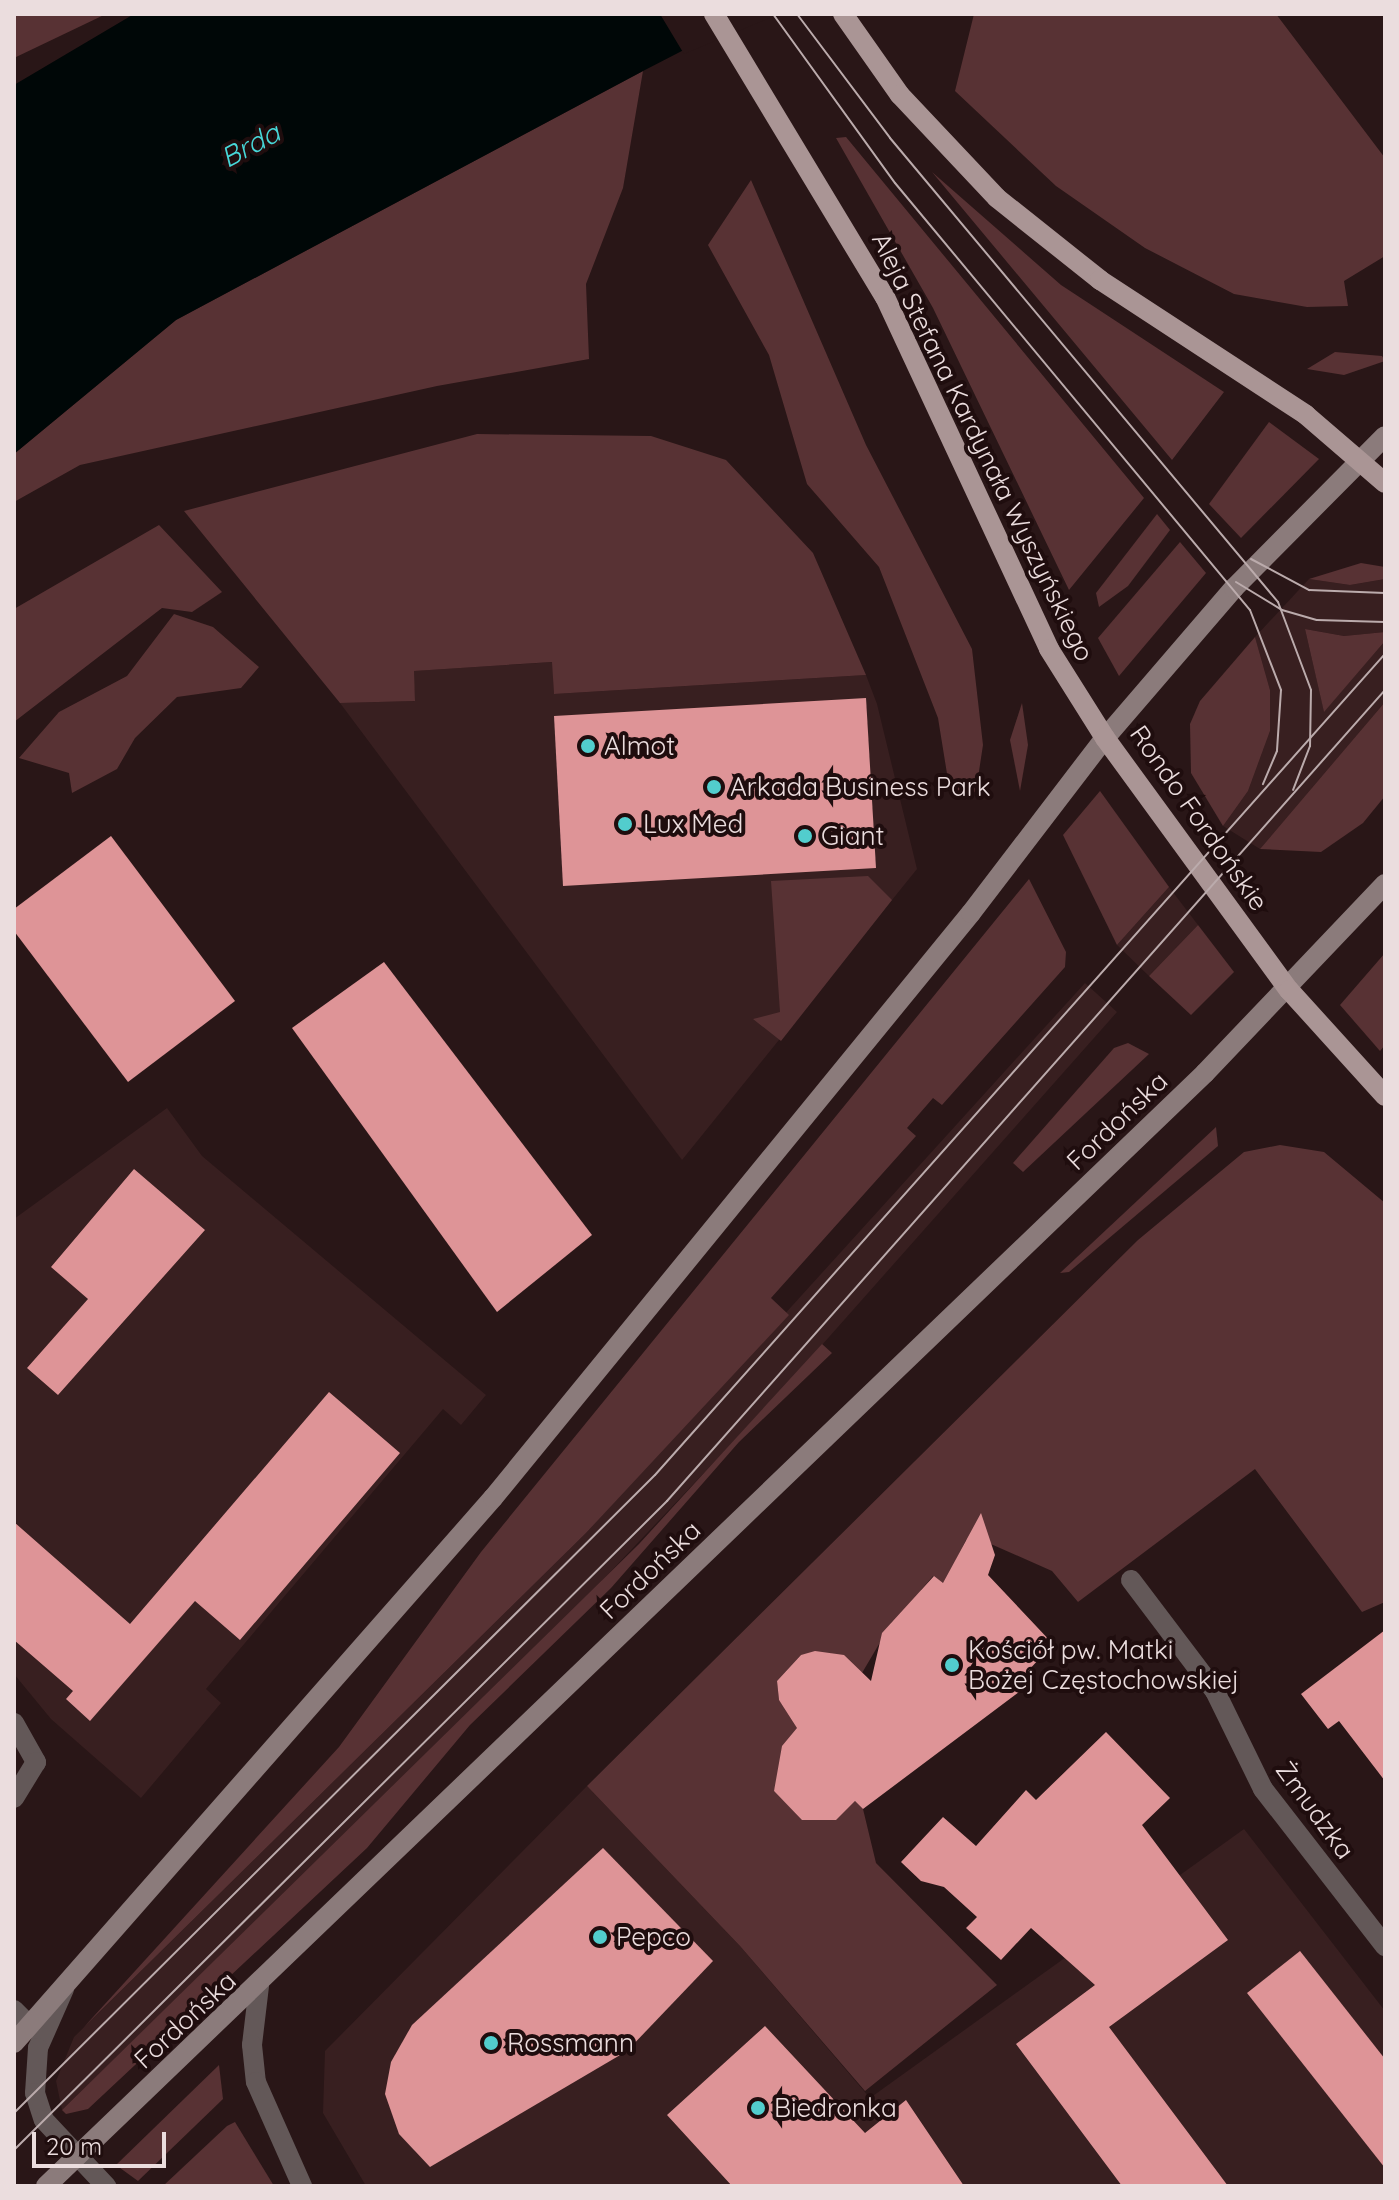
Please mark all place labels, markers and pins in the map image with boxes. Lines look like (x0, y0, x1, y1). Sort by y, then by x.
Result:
place label: Almot (604, 730, 675, 762)
marker: Almot (579, 737, 597, 755)
place label: Arkada Business Park (730, 771, 991, 803)
marker: Arkada Business Park (705, 778, 723, 796)
place label: Lux Med (643, 808, 743, 840)
marker: Lux Med (614, 813, 636, 835)
place label: Giant (821, 820, 884, 852)
marker: Giant (796, 827, 814, 845)
place label: Kościół pw. Matki Bożej Częstochowskiej (968, 1634, 1239, 1696)
marker: Kościół pw. Matki Bożej Częstochowskiej (943, 1656, 961, 1674)
place label: Pepco (616, 1921, 691, 1953)
marker: Pepco (591, 1928, 609, 1946)
place label: Rossmann (507, 2027, 634, 2059)
marker: Rossmann (482, 2034, 500, 2052)
place label: Biedronka (774, 2092, 897, 2124)
marker: Biedronka (749, 2099, 767, 2117)

